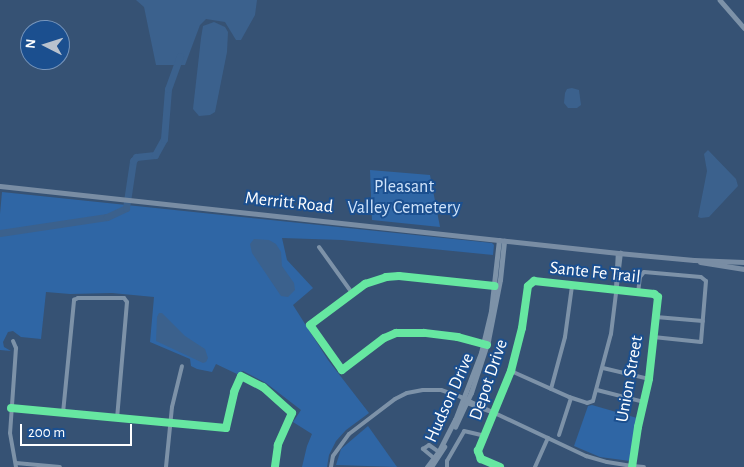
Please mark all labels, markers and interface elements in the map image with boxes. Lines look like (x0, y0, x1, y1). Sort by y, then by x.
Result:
north arrow (20, 20, 70, 70)
text: N (24, 38, 38, 49)
park label: Pleasant Valley Cemetery (348, 177, 460, 220)
street label: Merritt Road (244, 188, 334, 218)
street label: Sante Fe Trail (549, 257, 641, 289)
street label: Union Street (612, 334, 648, 424)
street label: Depot Drive (465, 337, 513, 423)
street label: Hudson Drive (421, 350, 479, 446)
scale bar (22, 414, 135, 446)
text: 200 m (28, 425, 65, 440)

